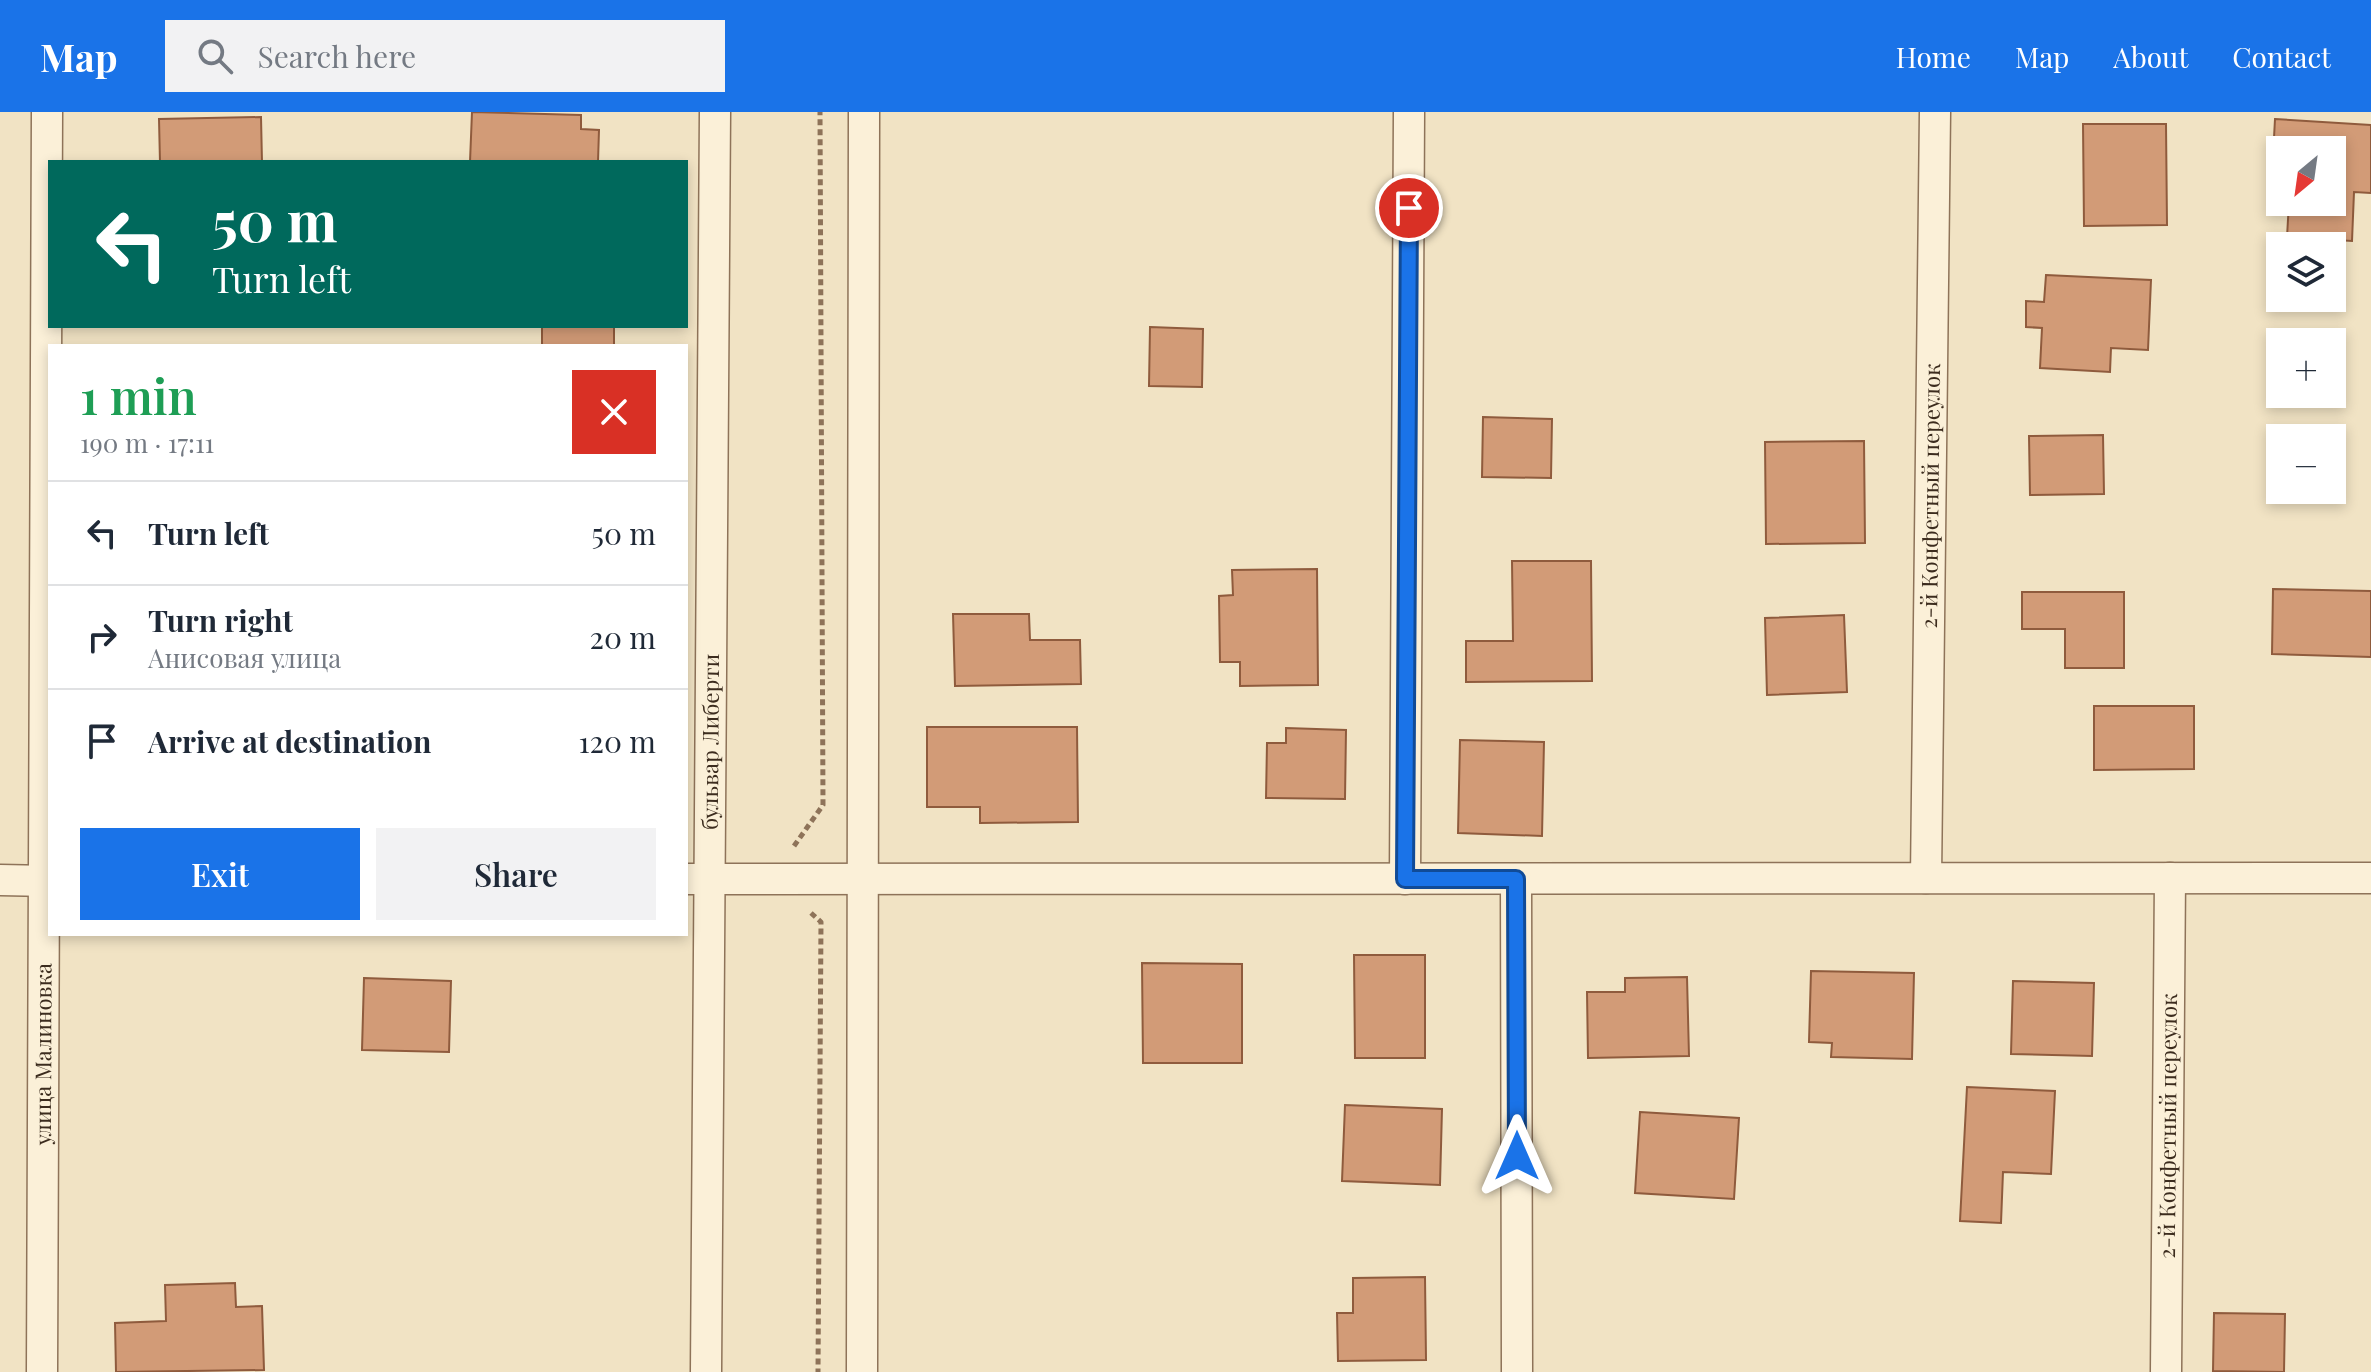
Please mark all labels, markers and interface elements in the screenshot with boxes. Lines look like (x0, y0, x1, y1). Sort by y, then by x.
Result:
search box (165, 20, 725, 92)
text: Map (40, 31, 117, 82)
icon: search (193, 34, 237, 78)
text: Search here (257, 36, 416, 76)
text: Home (1896, 38, 1971, 75)
text: Map (2015, 38, 2069, 75)
text: About (2113, 38, 2188, 75)
text: Contact (2232, 38, 2331, 75)
north arrow (2266, 136, 2346, 216)
map controls (2266, 136, 2346, 504)
pin (1375, 174, 1443, 242)
text: 50 m (212, 182, 338, 257)
icon: arrive (1387, 186, 1431, 230)
icon: left (80, 192, 184, 296)
button: layers (2266, 232, 2346, 312)
text: Turn left (212, 254, 351, 302)
button: + (2266, 328, 2346, 408)
text: 1 min (80, 363, 197, 427)
street label: 2-й Конфетный переулок (1913, 363, 1946, 629)
button: close (572, 370, 656, 454)
button: − (2266, 424, 2346, 504)
text: 190 m · 17:11 (80, 425, 214, 460)
icon: left (80, 511, 124, 555)
text: Turn left (148, 513, 269, 553)
text: 50 m (591, 513, 656, 553)
text: Turn right (148, 600, 293, 640)
icon: right (80, 615, 124, 659)
text: 20 m (590, 617, 656, 657)
text: Анисовая улица (148, 640, 341, 675)
street label: бульвар Либерти (694, 653, 725, 830)
icon: arrive (80, 719, 124, 763)
text: Arrive at destination (148, 721, 431, 761)
text: 120 m (578, 721, 656, 761)
button: Exit (80, 828, 360, 920)
button: Share (376, 828, 656, 920)
street label: улица Малиновка (27, 963, 58, 1146)
street label: 2-й Конфетный переулок (2151, 993, 2183, 1259)
position arrow (1475, 1114, 1559, 1198)

